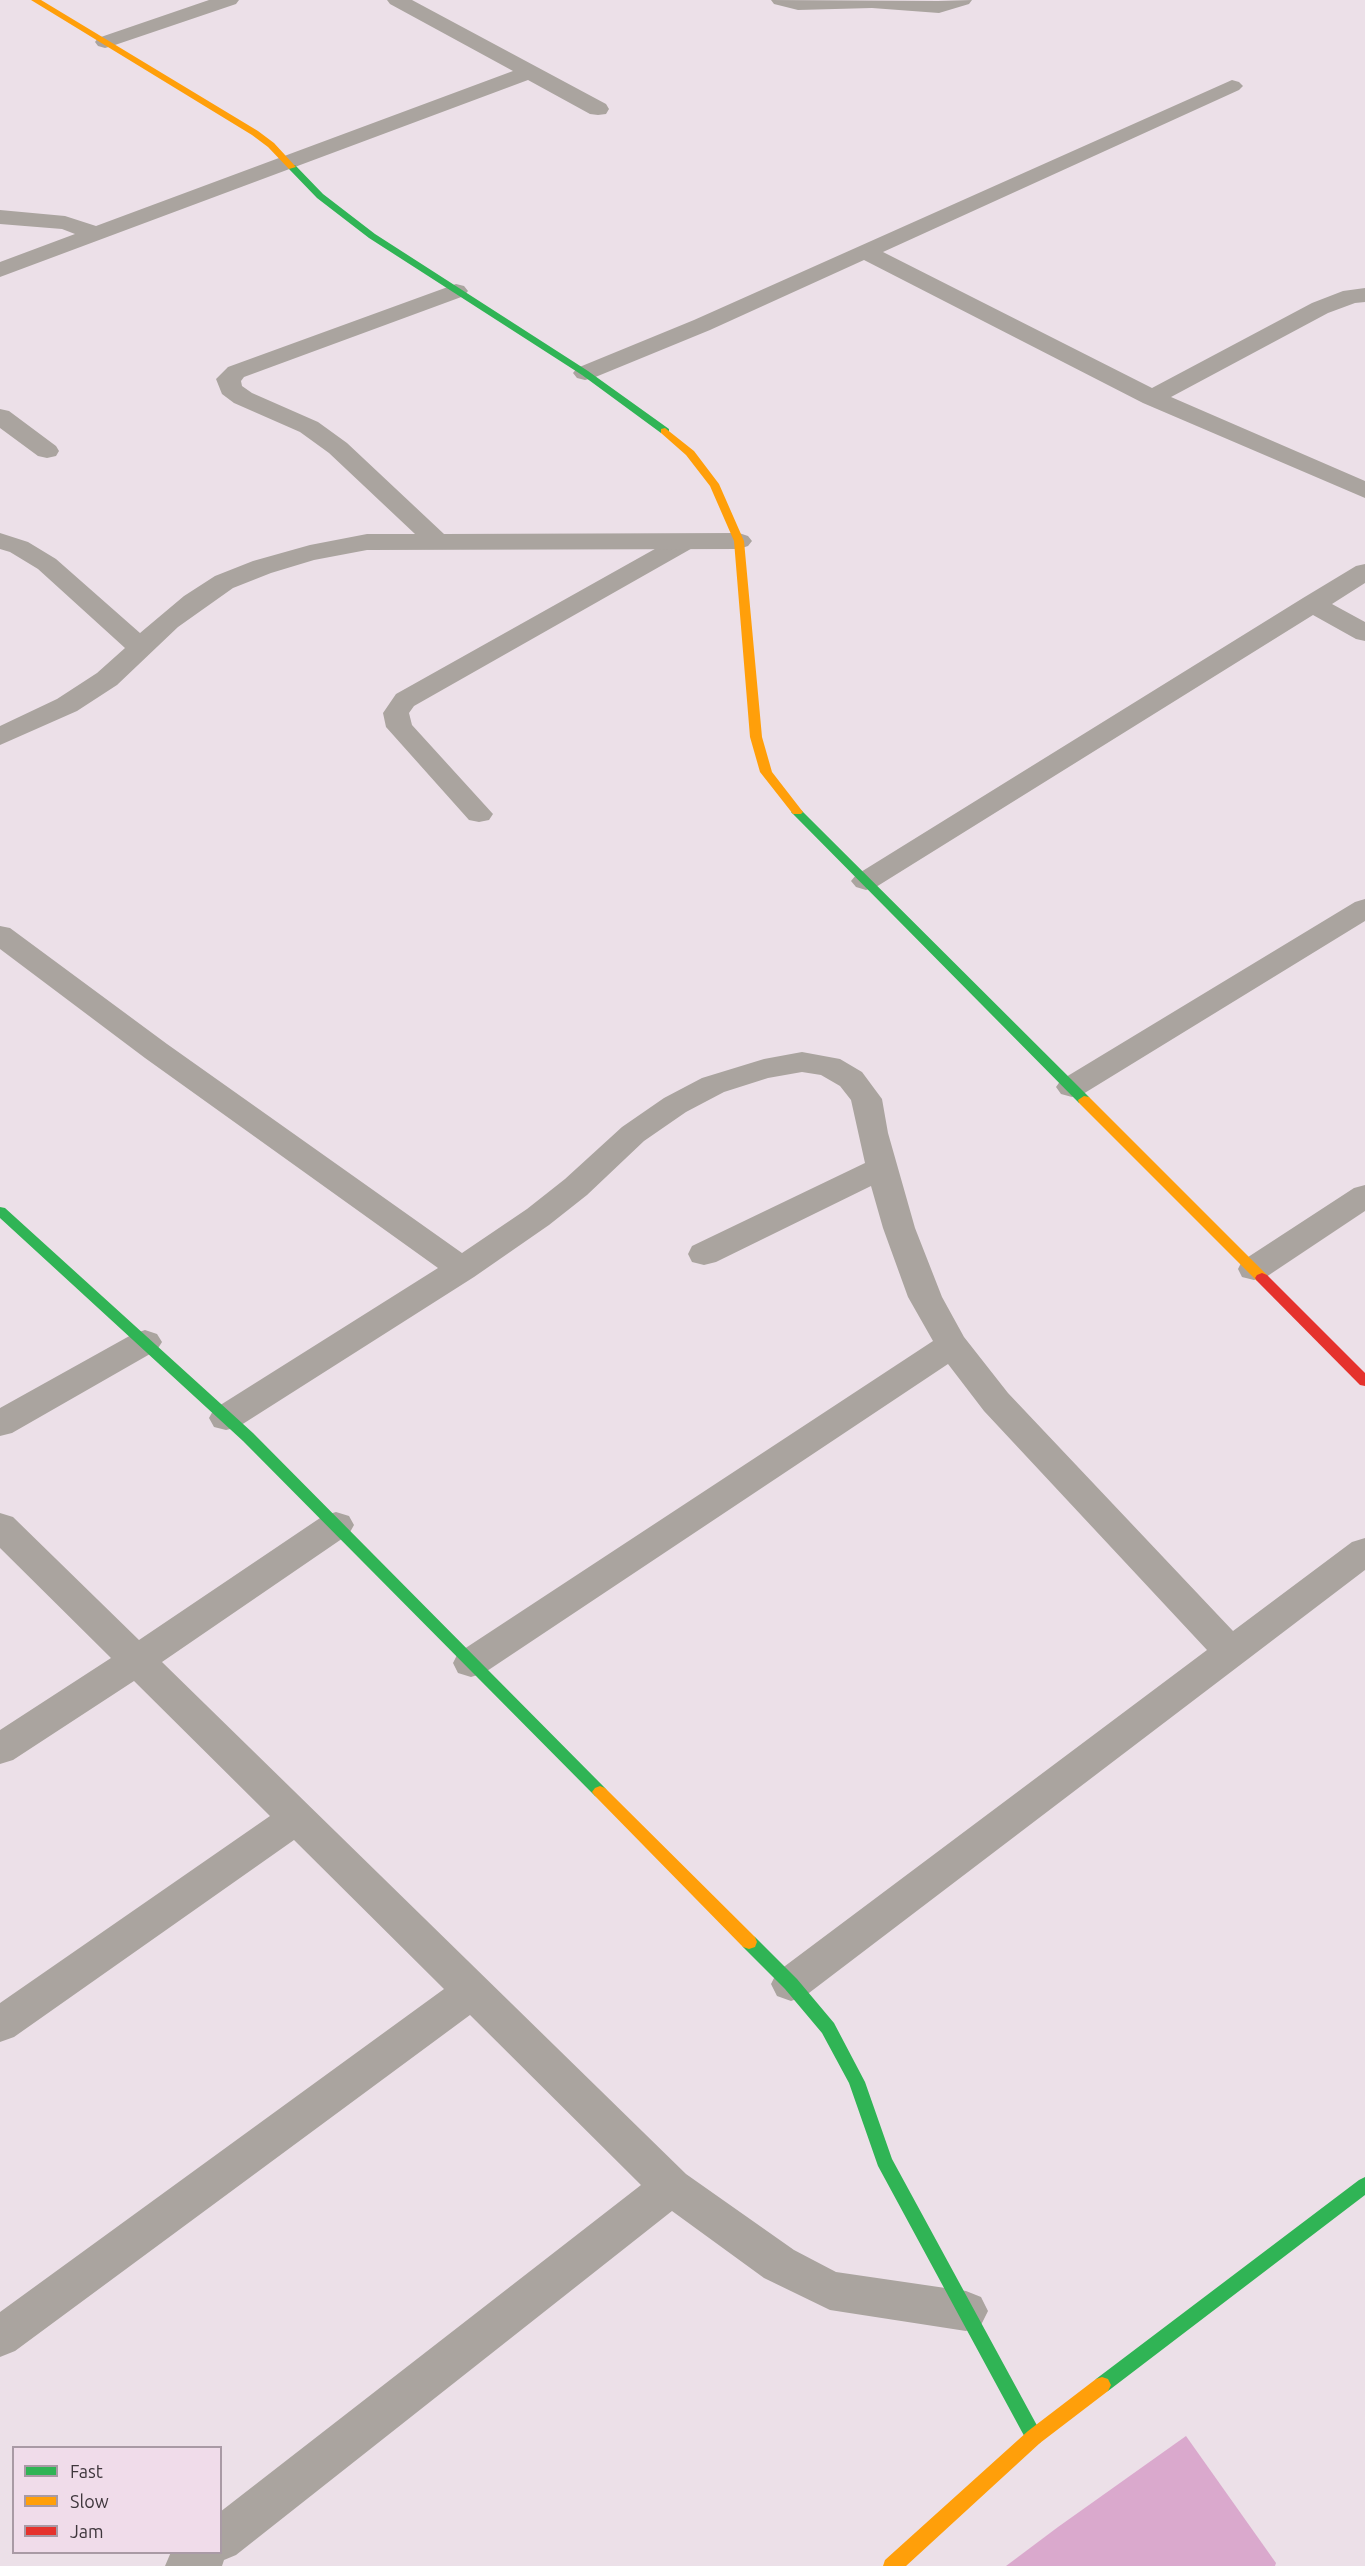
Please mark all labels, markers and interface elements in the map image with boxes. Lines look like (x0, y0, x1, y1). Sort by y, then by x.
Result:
legend (12, 2446, 222, 2554)
text: Fast (70, 2461, 103, 2481)
text: Slow (70, 2491, 109, 2511)
text: Jam (70, 2521, 104, 2541)

